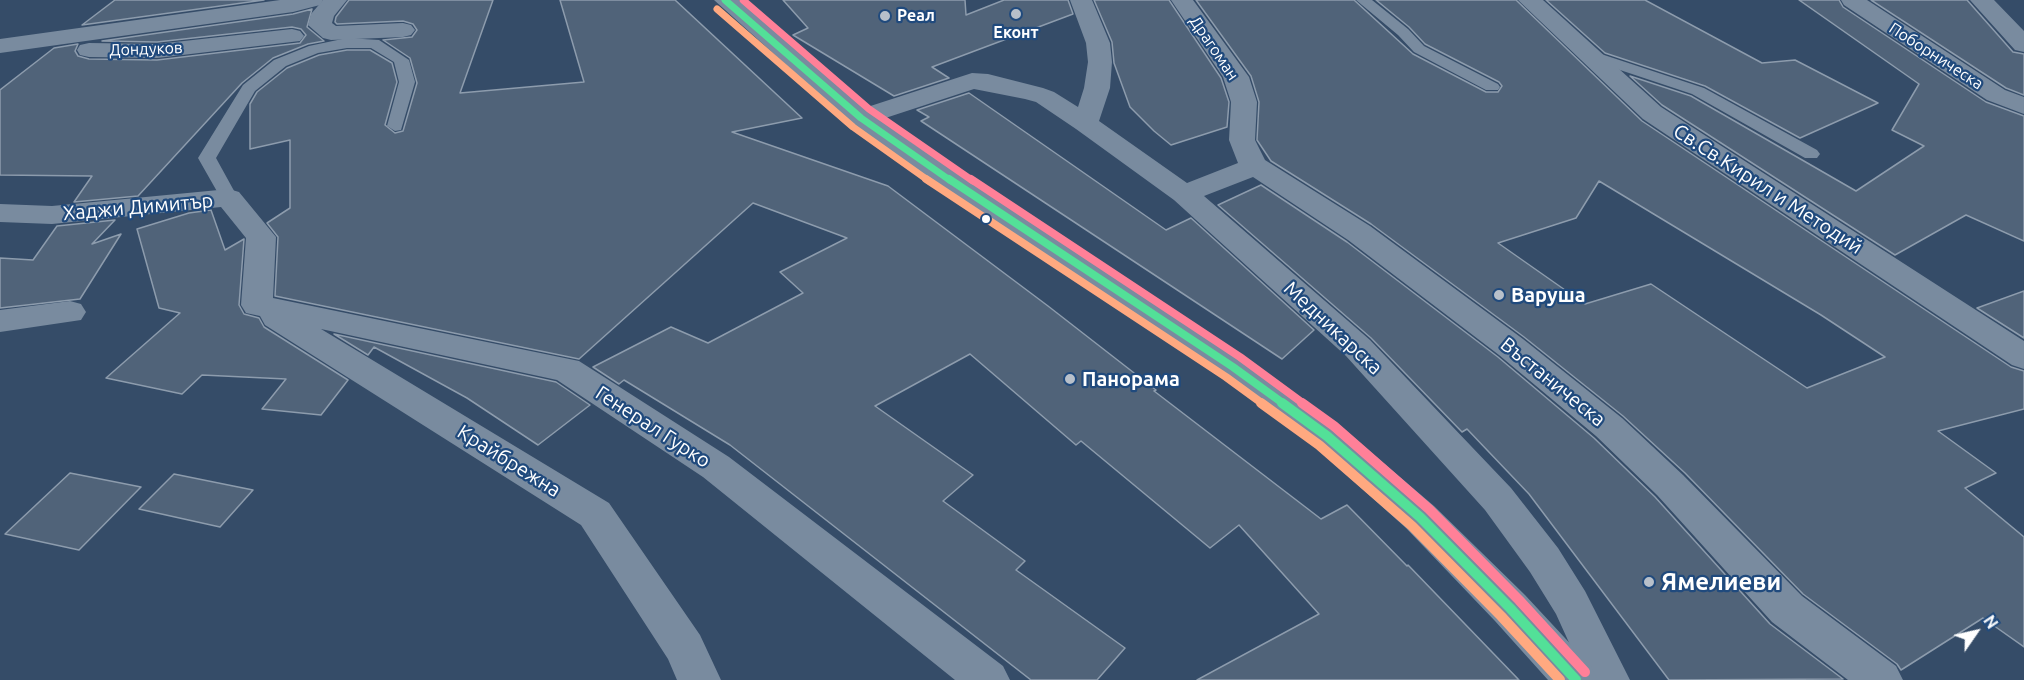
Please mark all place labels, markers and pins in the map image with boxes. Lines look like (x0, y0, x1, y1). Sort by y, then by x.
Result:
place label: Реал (897, 6, 935, 26)
marker: Еконт (1009, 7, 1023, 21)
marker: Реал (878, 9, 892, 23)
place label: Еконт (993, 23, 1039, 43)
unlabelled marker (980, 213, 992, 225)
place label: Варуша (1511, 283, 1586, 307)
marker: Варуша (1492, 288, 1506, 302)
place label: Панорама (1082, 367, 1180, 391)
marker: Панорама (1063, 372, 1077, 386)
place label: Ямелиеви (1661, 568, 1781, 596)
marker: Ямелиеви (1642, 575, 1656, 589)

